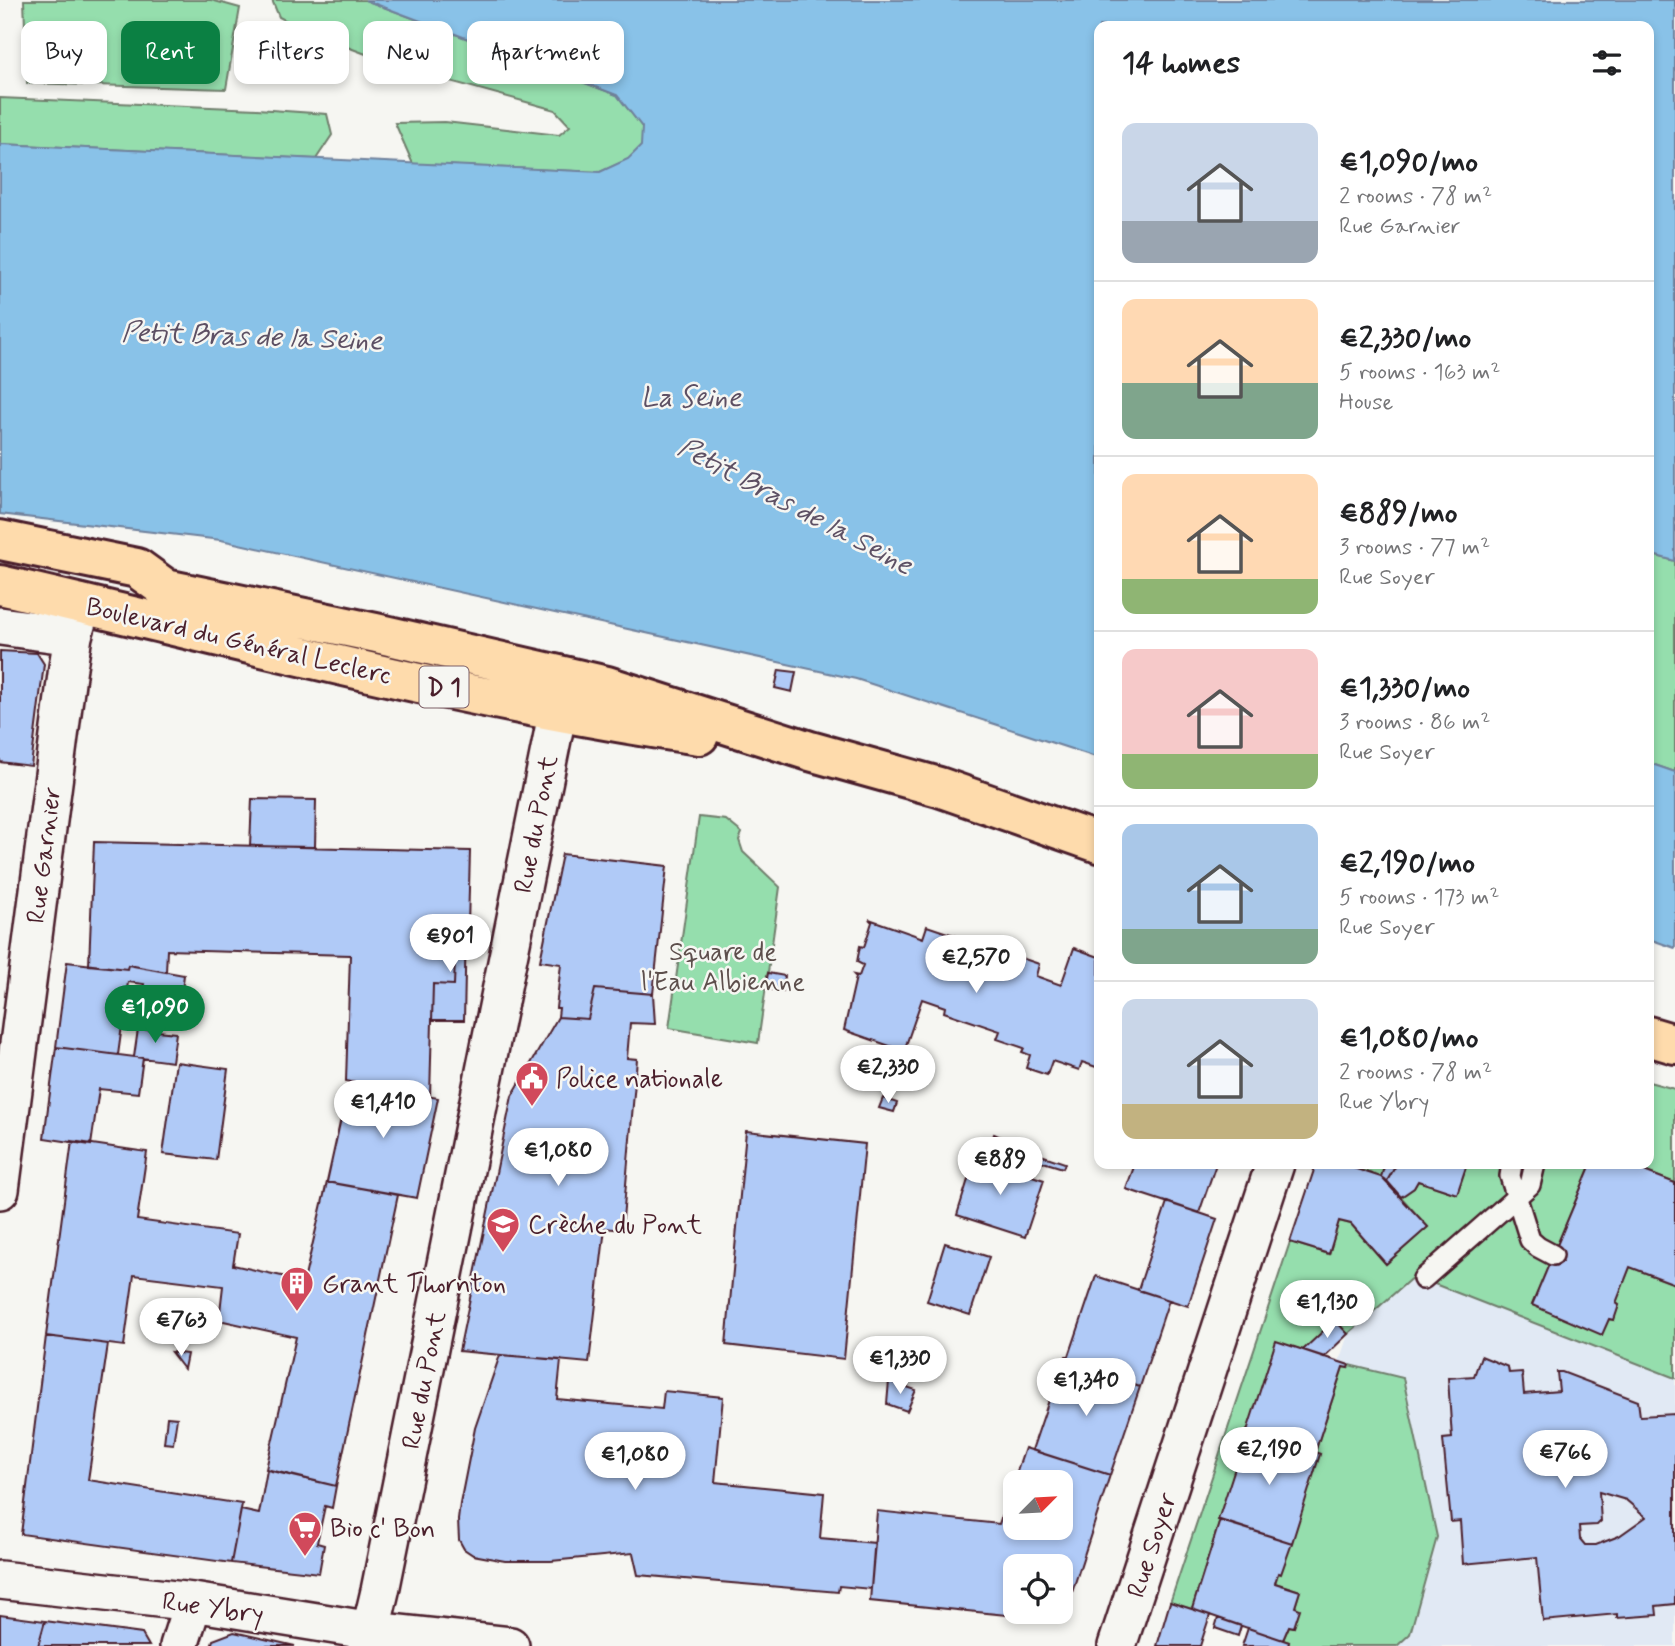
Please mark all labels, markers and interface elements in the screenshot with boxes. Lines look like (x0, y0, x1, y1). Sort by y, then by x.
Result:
chip: Buy (21, 21, 107, 84)
chip: Rent (121, 21, 220, 84)
chip: Filters (234, 21, 349, 84)
chip: New (363, 21, 453, 84)
chip: Apartment (467, 21, 624, 84)
text: 14 homes (1122, 44, 1240, 83)
icon: filters (1588, 44, 1626, 82)
text: €1,090/mo (1339, 143, 1478, 182)
icon: home (1178, 151, 1262, 235)
text: 2 rooms · 78 m² (1339, 182, 1492, 212)
text: Rue Garnier (1339, 212, 1461, 242)
water label: Petit Bras de la Seine (121, 314, 384, 361)
text: €2,330/mo (1339, 319, 1471, 358)
icon: home (1178, 327, 1262, 411)
text: 5 rooms · 163 m² (1339, 358, 1501, 388)
water label: La Seine (641, 380, 743, 417)
text: House (1339, 388, 1393, 418)
water label: Petit Bras de la Seine (671, 430, 920, 585)
text: €889/mo (1339, 494, 1458, 533)
icon: home (1178, 502, 1262, 586)
text: 3 rooms · 77 m² (1339, 533, 1490, 563)
text: Rue Soyer (1339, 563, 1435, 593)
street label: Boulevard du Général Leclerc (83, 590, 395, 694)
road number: D 1 (420, 666, 468, 708)
text: €1,330/mo (1339, 669, 1470, 708)
icon: home (1178, 677, 1262, 761)
text: 3 rooms · 86 m² (1339, 708, 1490, 738)
text: Rue Soyer (1339, 738, 1435, 768)
street label: Rue du Pont (507, 753, 567, 896)
street label: Rue Garnier (20, 785, 70, 925)
text: €2,190/mo (1339, 844, 1475, 883)
icon: home (1178, 852, 1262, 936)
text: 5 rooms · 173 m² (1339, 883, 1499, 913)
text: Rue Soyer (1339, 913, 1435, 943)
pin: €901 (409, 914, 491, 974)
text: €901 (426, 922, 474, 952)
park label: Square de l'Eau Albienne (641, 936, 805, 1000)
pin: €2,570 (919, 936, 1033, 995)
text: €2,570 (941, 943, 1011, 973)
pin: €1,090 (98, 986, 212, 1045)
text: €1,090 (121, 993, 189, 1023)
text: €1,080/mo (1339, 1019, 1479, 1058)
icon: home (1178, 1027, 1262, 1111)
pin: €2,330 (831, 1046, 945, 1105)
text: €2,330 (856, 1053, 920, 1083)
text: 2 rooms · 78 m² (1339, 1058, 1492, 1088)
public building icon: Police nationale (513, 1059, 551, 1108)
place label: Police nationale (556, 1063, 723, 1097)
pin: €1,410 (326, 1080, 440, 1140)
text: €1,410 (350, 1088, 416, 1118)
text: Rue Ybry (1339, 1088, 1429, 1118)
pin: €1,080 (501, 1128, 615, 1188)
text: €1,080 (524, 1136, 592, 1166)
pin: €889 (959, 1138, 1041, 1197)
text: €889 (974, 1145, 1026, 1175)
school or university icon: Crèche du Pont (484, 1205, 522, 1254)
place label: Crèche du Pont (528, 1209, 702, 1243)
building icon: Grant Thornton (278, 1264, 316, 1313)
place label: Grant Thornton (322, 1268, 506, 1302)
pin: €1,130 (1270, 1280, 1384, 1340)
text: €1,130 (1296, 1288, 1358, 1318)
pin: €763 (140, 1298, 222, 1358)
text: €763 (155, 1306, 207, 1336)
street label: Rue du Pont (395, 1309, 455, 1452)
pin: €1,330 (843, 1336, 957, 1396)
text: €1,330 (869, 1344, 931, 1374)
pin: €1,340 (1029, 1358, 1143, 1418)
text: €1,340 (1053, 1366, 1119, 1396)
pin: €2,190 (1212, 1428, 1326, 1487)
pin: €766 (1524, 1430, 1606, 1490)
pin: €1,080 (578, 1432, 692, 1492)
text: €2,190 (1236, 1435, 1302, 1465)
text: €766 (1539, 1438, 1591, 1468)
text: €1,080 (601, 1440, 669, 1470)
north arrow (1003, 1470, 1073, 1540)
map controls (1003, 1470, 1073, 1624)
street label: Rue Soyer (1120, 1488, 1186, 1602)
supermarket icon: Bio c' Bon (286, 1509, 324, 1558)
place label: Bio c' Bon (330, 1513, 435, 1547)
button: locate (1003, 1554, 1073, 1624)
street label: Rue Ybry (160, 1585, 266, 1633)

